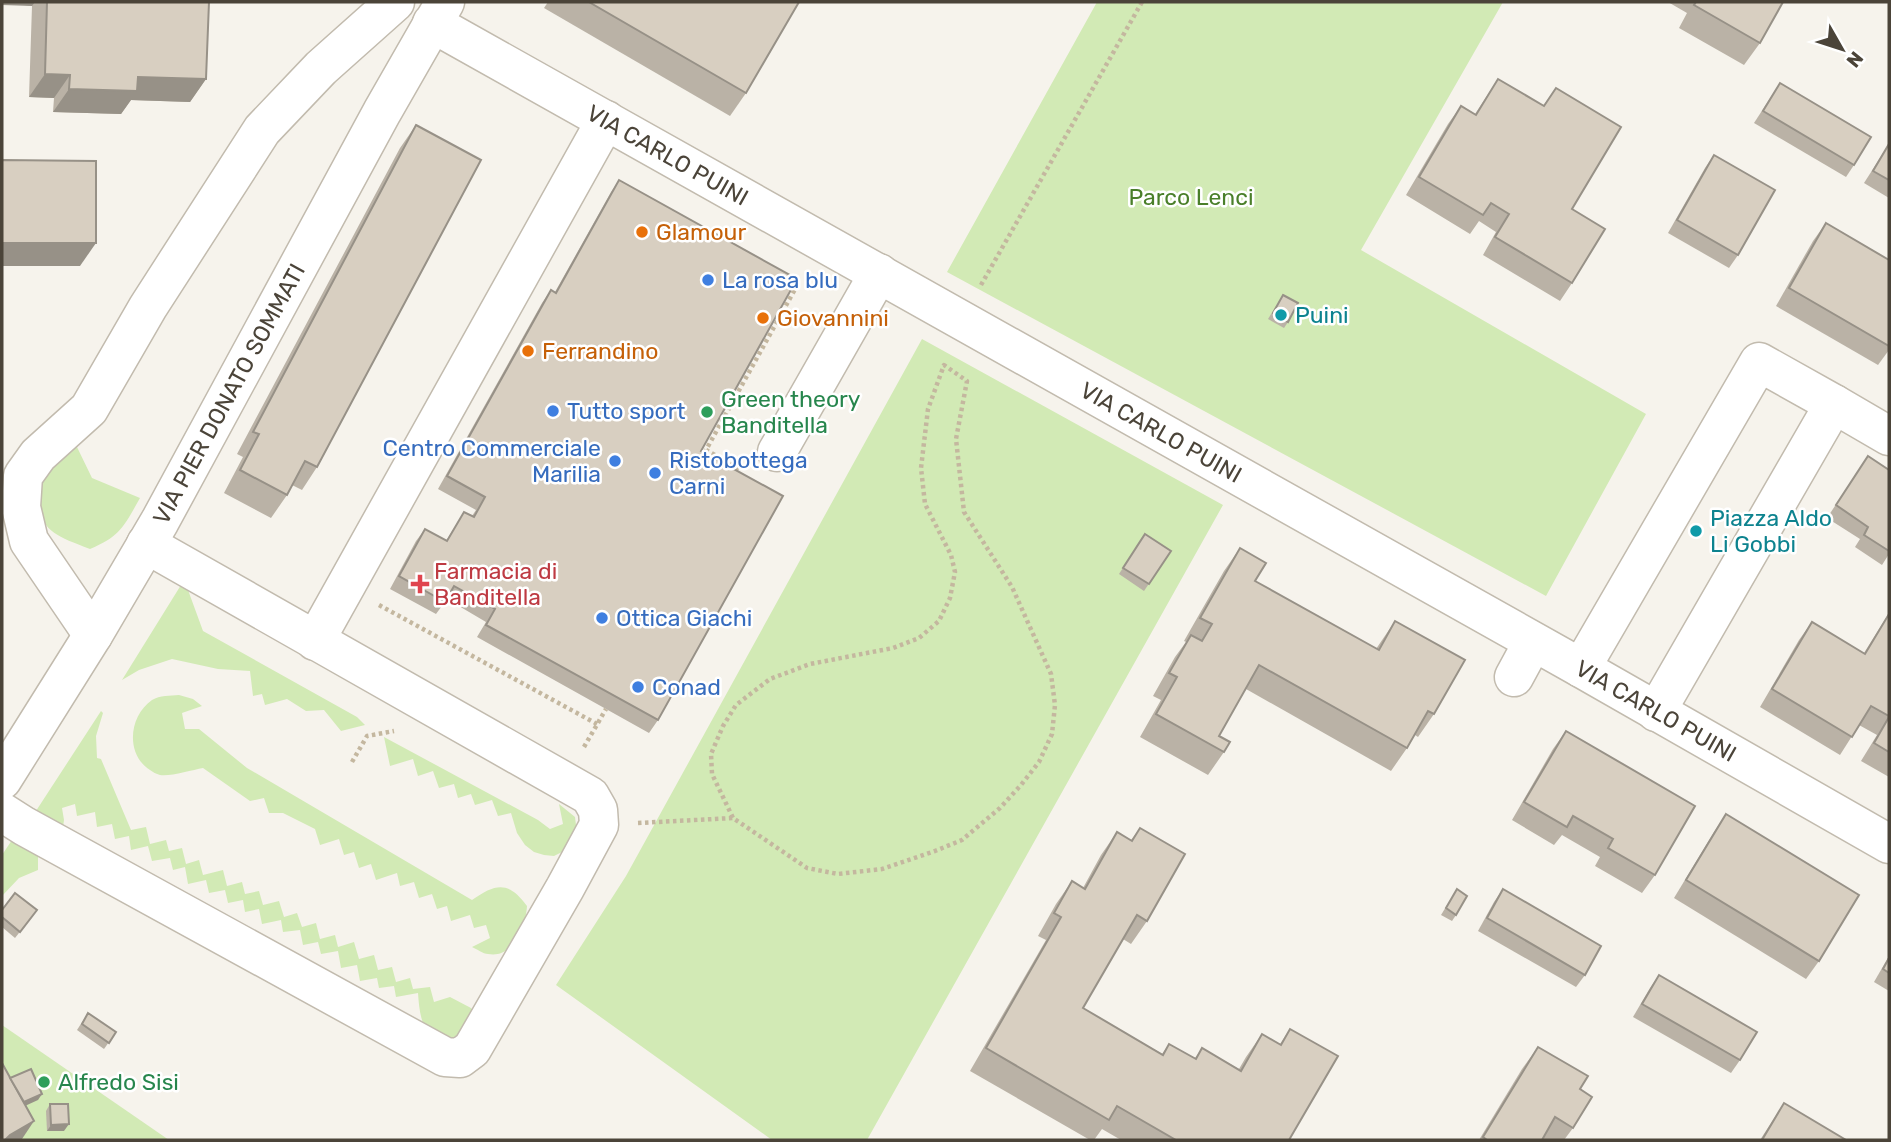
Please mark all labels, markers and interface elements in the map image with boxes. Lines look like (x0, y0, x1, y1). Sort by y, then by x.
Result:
north arrow (1807, 14, 1877, 84)
text: N (1842, 47, 1868, 72)
street label: VIA CARLO PUINI (582, 99, 753, 212)
park label: Parco Lenci (1128, 183, 1254, 211)
place label: Glamour (656, 218, 746, 246)
marker: Glamour (634, 224, 650, 240)
street label: VIA PIER DONATO SOMMATI (147, 259, 311, 529)
place label: La rosa blu (722, 266, 838, 294)
marker: La rosa blu (700, 272, 716, 288)
place label: Puini (1295, 301, 1349, 329)
place label: Giovannini (777, 304, 889, 332)
marker: Puini (1273, 307, 1289, 323)
marker: Giovannini (755, 310, 771, 326)
place label: Ferrandino (542, 337, 658, 365)
marker: Ferrandino (520, 343, 536, 359)
street label: VIA CARLO PUINI (1075, 376, 1247, 489)
place label: Green theory Banditella (721, 385, 861, 439)
place label: Tutto sport (567, 397, 686, 425)
marker: Tutto sport (545, 403, 561, 419)
marker: Green theory Banditella (699, 404, 715, 420)
place label: Centro Commerciale Marilia (382, 434, 601, 488)
place label: Ristobottega Carni (669, 446, 808, 500)
marker: Centro Commerciale Marilia (607, 453, 623, 469)
marker: Ristobottega Carni (647, 465, 663, 481)
place label: Piazza Aldo Li Gobbi (1710, 504, 1832, 558)
marker: Piazza Aldo Li Gobbi (1688, 523, 1704, 539)
place label: Farmacia di Banditella (434, 557, 557, 611)
marker: Farmacia di Banditella (412, 576, 428, 592)
place label: Ottica Giachi (616, 604, 752, 632)
marker: Ottica Giachi (594, 610, 610, 626)
street label: VIA CARLO PUINI (1570, 654, 1741, 768)
place label: Conad (652, 673, 721, 701)
marker: Conad (630, 679, 646, 695)
place label: Alfredo Sisi (58, 1068, 179, 1096)
marker: Alfredo Sisi (36, 1074, 52, 1090)

